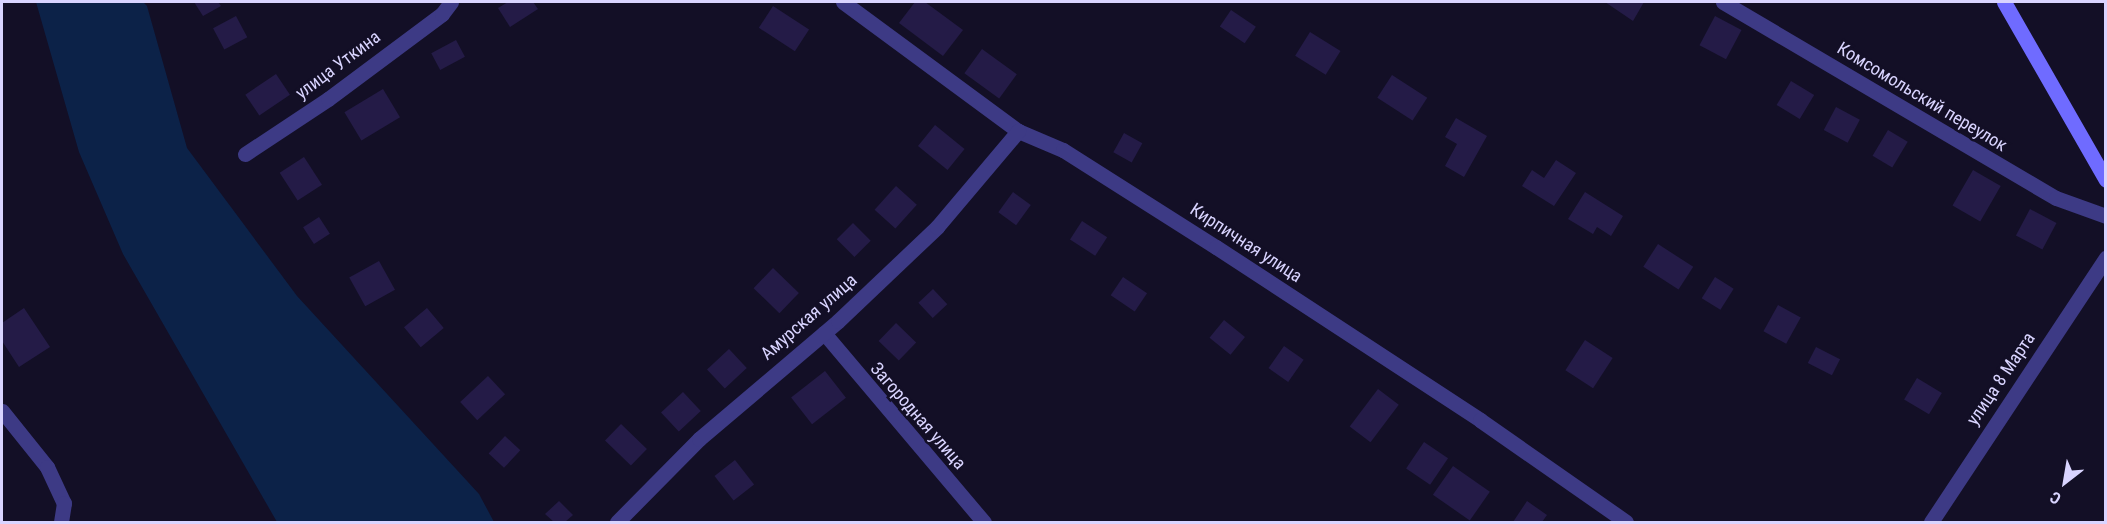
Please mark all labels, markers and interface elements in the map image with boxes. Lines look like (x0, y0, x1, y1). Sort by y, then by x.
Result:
street label: улица Уткина (291, 26, 385, 104)
street label: Комсомольский переулок (1833, 38, 2011, 156)
street label: Кирпичная улица (1186, 199, 1306, 287)
street label: Амурская улица (757, 269, 861, 365)
street label: улица 8 Марта (1962, 329, 2040, 429)
street label: Загородная улица (866, 358, 970, 474)
north arrow (2035, 452, 2095, 512)
text: С (2047, 487, 2064, 508)

